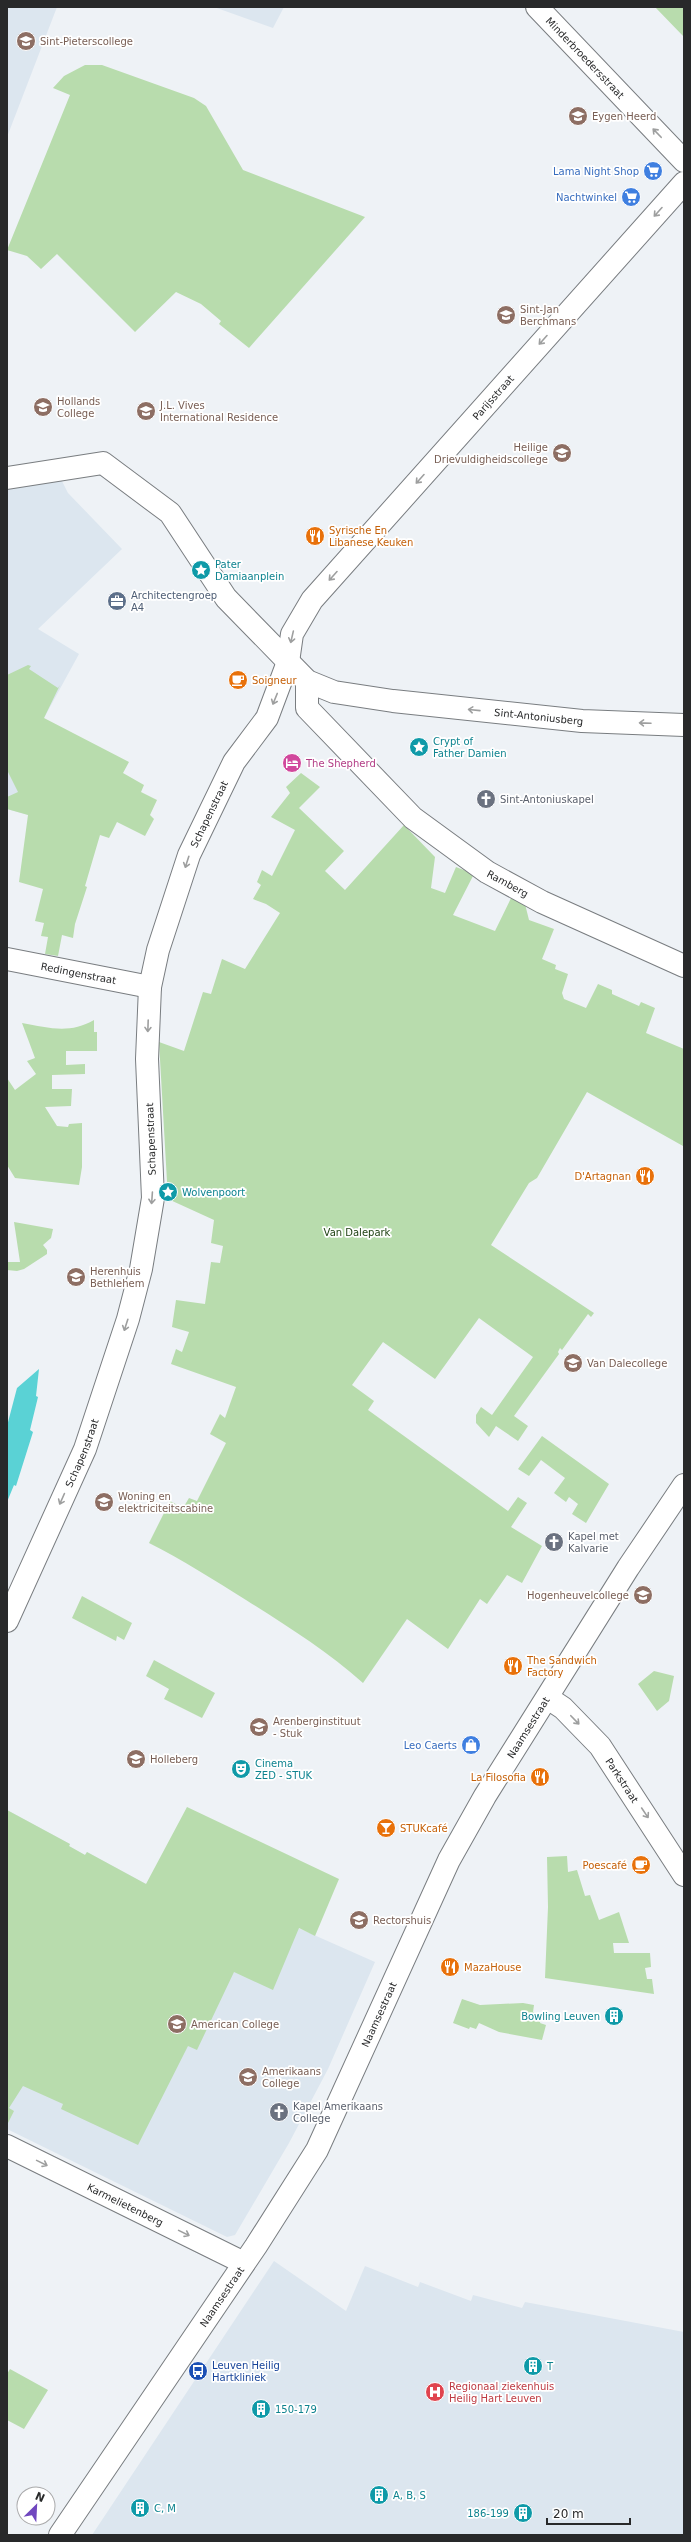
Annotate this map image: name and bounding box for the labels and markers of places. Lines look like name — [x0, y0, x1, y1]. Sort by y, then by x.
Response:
school or university icon: Sint-Pieterscollege — [15, 30, 37, 52]
place label: Sint-Pieterscollege — [40, 36, 133, 47]
school or university icon: Eygen Heerd — [567, 105, 589, 127]
place label: Eygen Heerd — [592, 111, 656, 122]
supermarket icon: Lama Night Shop — [642, 160, 664, 182]
place label: Lama Night Shop — [553, 166, 639, 177]
supermarket icon: Nachtwinkel — [620, 186, 642, 208]
place label: Nachtwinkel — [556, 192, 617, 203]
school or university icon: Sint-Jan Berchmans — [495, 304, 517, 326]
place label: Sint-Jan Berchmans — [520, 304, 576, 327]
school or university icon: Hollands College — [32, 396, 54, 418]
place label: Hollands College — [57, 396, 100, 419]
school or university icon: J.L. Vives International Residence — [135, 400, 157, 422]
place label: J.L. Vives International Residence — [159, 400, 278, 423]
place label: Heilige Drievuldigheidscollege — [434, 442, 548, 465]
school or university icon: Heilige Drievuldigheidscollege — [551, 442, 573, 464]
restaurant icon: Syrische En Libanese Keuken — [304, 525, 326, 547]
place label: Syrische En Libanese Keuken — [329, 525, 413, 548]
place icon: Pater Damiaanplein — [190, 559, 212, 581]
place label: Pater Damiaanplein — [215, 559, 284, 582]
office icon: Architectengroep A4 — [106, 590, 128, 612]
place label: Architectengroep A4 — [131, 590, 217, 613]
cafe icon: Soigneur — [227, 669, 249, 691]
place label: Soigneur — [252, 675, 297, 686]
place icon: Crypt of Father Damien — [408, 736, 430, 758]
place label: Crypt of Father Damien — [433, 736, 507, 759]
hotel icon: The Shepherd — [281, 752, 303, 774]
place label: The Shepherd — [305, 758, 376, 769]
church icon: Sint-Antoniuskapel — [475, 788, 497, 810]
place label: Sint-Antoniuskapel — [500, 794, 594, 805]
restaurant icon: D'Artagnan — [634, 1165, 656, 1187]
place label: D'Artagnan — [574, 1171, 631, 1182]
place icon: Wolvenpoort — [157, 1181, 179, 1203]
place label: Wolvenpoort — [182, 1187, 245, 1198]
school or university icon: Herenhuis Bethlehem — [65, 1266, 87, 1288]
place label: Herenhuis Bethlehem — [90, 1266, 144, 1289]
school or university icon: Van Dalecollege — [562, 1352, 584, 1374]
place label: Van Dalecollege — [587, 1358, 667, 1369]
school or university icon: Woning en elektriciteitscabine — [93, 1491, 115, 1513]
place label: Woning en elektriciteitscabine — [118, 1491, 213, 1514]
church icon: Kapel met Kalvarie — [543, 1531, 565, 1553]
place label: Kapel met Kalvarie — [568, 1531, 619, 1554]
school or university icon: Hogenheuvelcollege — [632, 1584, 654, 1606]
place label: Hogenheuvelcollege — [527, 1590, 629, 1601]
restaurant icon: The Sandwich Factory — [502, 1655, 524, 1677]
place label: The Sandwich Factory — [526, 1655, 597, 1678]
school or university icon: Arenberginstituut - Stuk — [248, 1716, 270, 1738]
place label: Arenberginstituut - Stuk — [273, 1716, 361, 1739]
shop icon: Leo Caerts — [460, 1734, 482, 1756]
place label: Leo Caerts — [404, 1740, 457, 1751]
school or university icon: Holleberg — [125, 1748, 147, 1770]
place label: Holleberg — [150, 1754, 198, 1765]
theatre icon: Cinema ZED - STUK — [230, 1758, 252, 1780]
place label: Cinema ZED - STUK — [255, 1758, 313, 1781]
restaurant icon: La Filosofia — [529, 1766, 551, 1788]
place label: La Filosofia — [471, 1772, 526, 1783]
bar icon: STUKcafé — [375, 1817, 397, 1839]
place label: STUKcafé — [400, 1823, 448, 1834]
cafe icon: Poescafé — [630, 1854, 652, 1876]
place label: Poescafé — [583, 1860, 627, 1871]
school or university icon: Rectorshuis — [348, 1909, 370, 1931]
place label: Rectorshuis — [373, 1915, 431, 1926]
restaurant icon: MazaHouse — [439, 1956, 461, 1978]
place label: MazaHouse — [464, 1962, 521, 1973]
building icon: Bowling Leuven — [603, 2005, 625, 2027]
place label: Bowling Leuven — [521, 2011, 600, 2022]
school or university icon: American College — [166, 2013, 188, 2035]
place label: American College — [191, 2019, 279, 2030]
school or university icon: Amerikaans College — [237, 2066, 259, 2088]
place label: Amerikaans College — [262, 2066, 321, 2089]
church icon: Kapel Amerikaans College — [268, 2101, 290, 2123]
place label: Kapel Amerikaans College — [293, 2101, 383, 2124]
building icon: T — [522, 2355, 544, 2377]
bus stop icon: Leuven Heilig Hartkliniek — [187, 2360, 209, 2382]
place label: Leuven Heilig Hartkliniek — [212, 2360, 280, 2383]
place label: T — [546, 2361, 554, 2372]
hospital icon: Regionaal ziekenhuis Heilig Hart Leuven — [424, 2381, 446, 2403]
place label: Regionaal ziekenhuis Heilig Hart Leuven — [449, 2381, 554, 2404]
building icon: 150-179 — [250, 2398, 272, 2420]
place label: 150-179 — [275, 2404, 317, 2415]
building icon: A, B, S — [368, 2484, 390, 2506]
place label: A, B, S — [393, 2490, 426, 2501]
building icon: C, M — [129, 2497, 151, 2519]
building icon: 186-199 — [512, 2502, 534, 2524]
place label: C, M — [154, 2503, 176, 2514]
place label: 186-199 — [467, 2508, 509, 2519]

